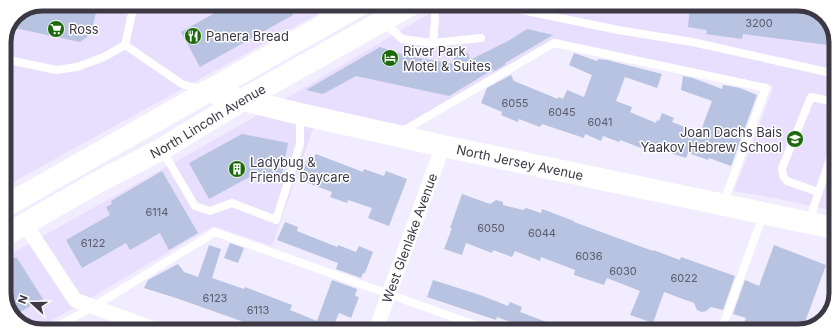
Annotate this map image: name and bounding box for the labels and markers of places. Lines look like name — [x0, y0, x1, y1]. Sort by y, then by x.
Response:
supermarket icon: Ross — [46, 19, 66, 39]
place label: Ross — [69, 21, 99, 37]
restaurant icon: Panera Bread — [183, 26, 203, 46]
place label: Panera Bread — [206, 28, 289, 44]
place label: River Park Motel & Suites — [403, 43, 491, 74]
hotel icon: River Park Motel & Suites — [380, 48, 400, 68]
place label: Joan Dachs Bais Yaakov Hebrew School — [640, 124, 782, 155]
school or university icon: Joan Dachs Bais Yaakov Hebrew School — [785, 129, 805, 149]
place label: Ladybug & Friends Daycare — [250, 154, 350, 185]
building icon: Ladybug & Friends Daycare — [227, 159, 247, 179]

